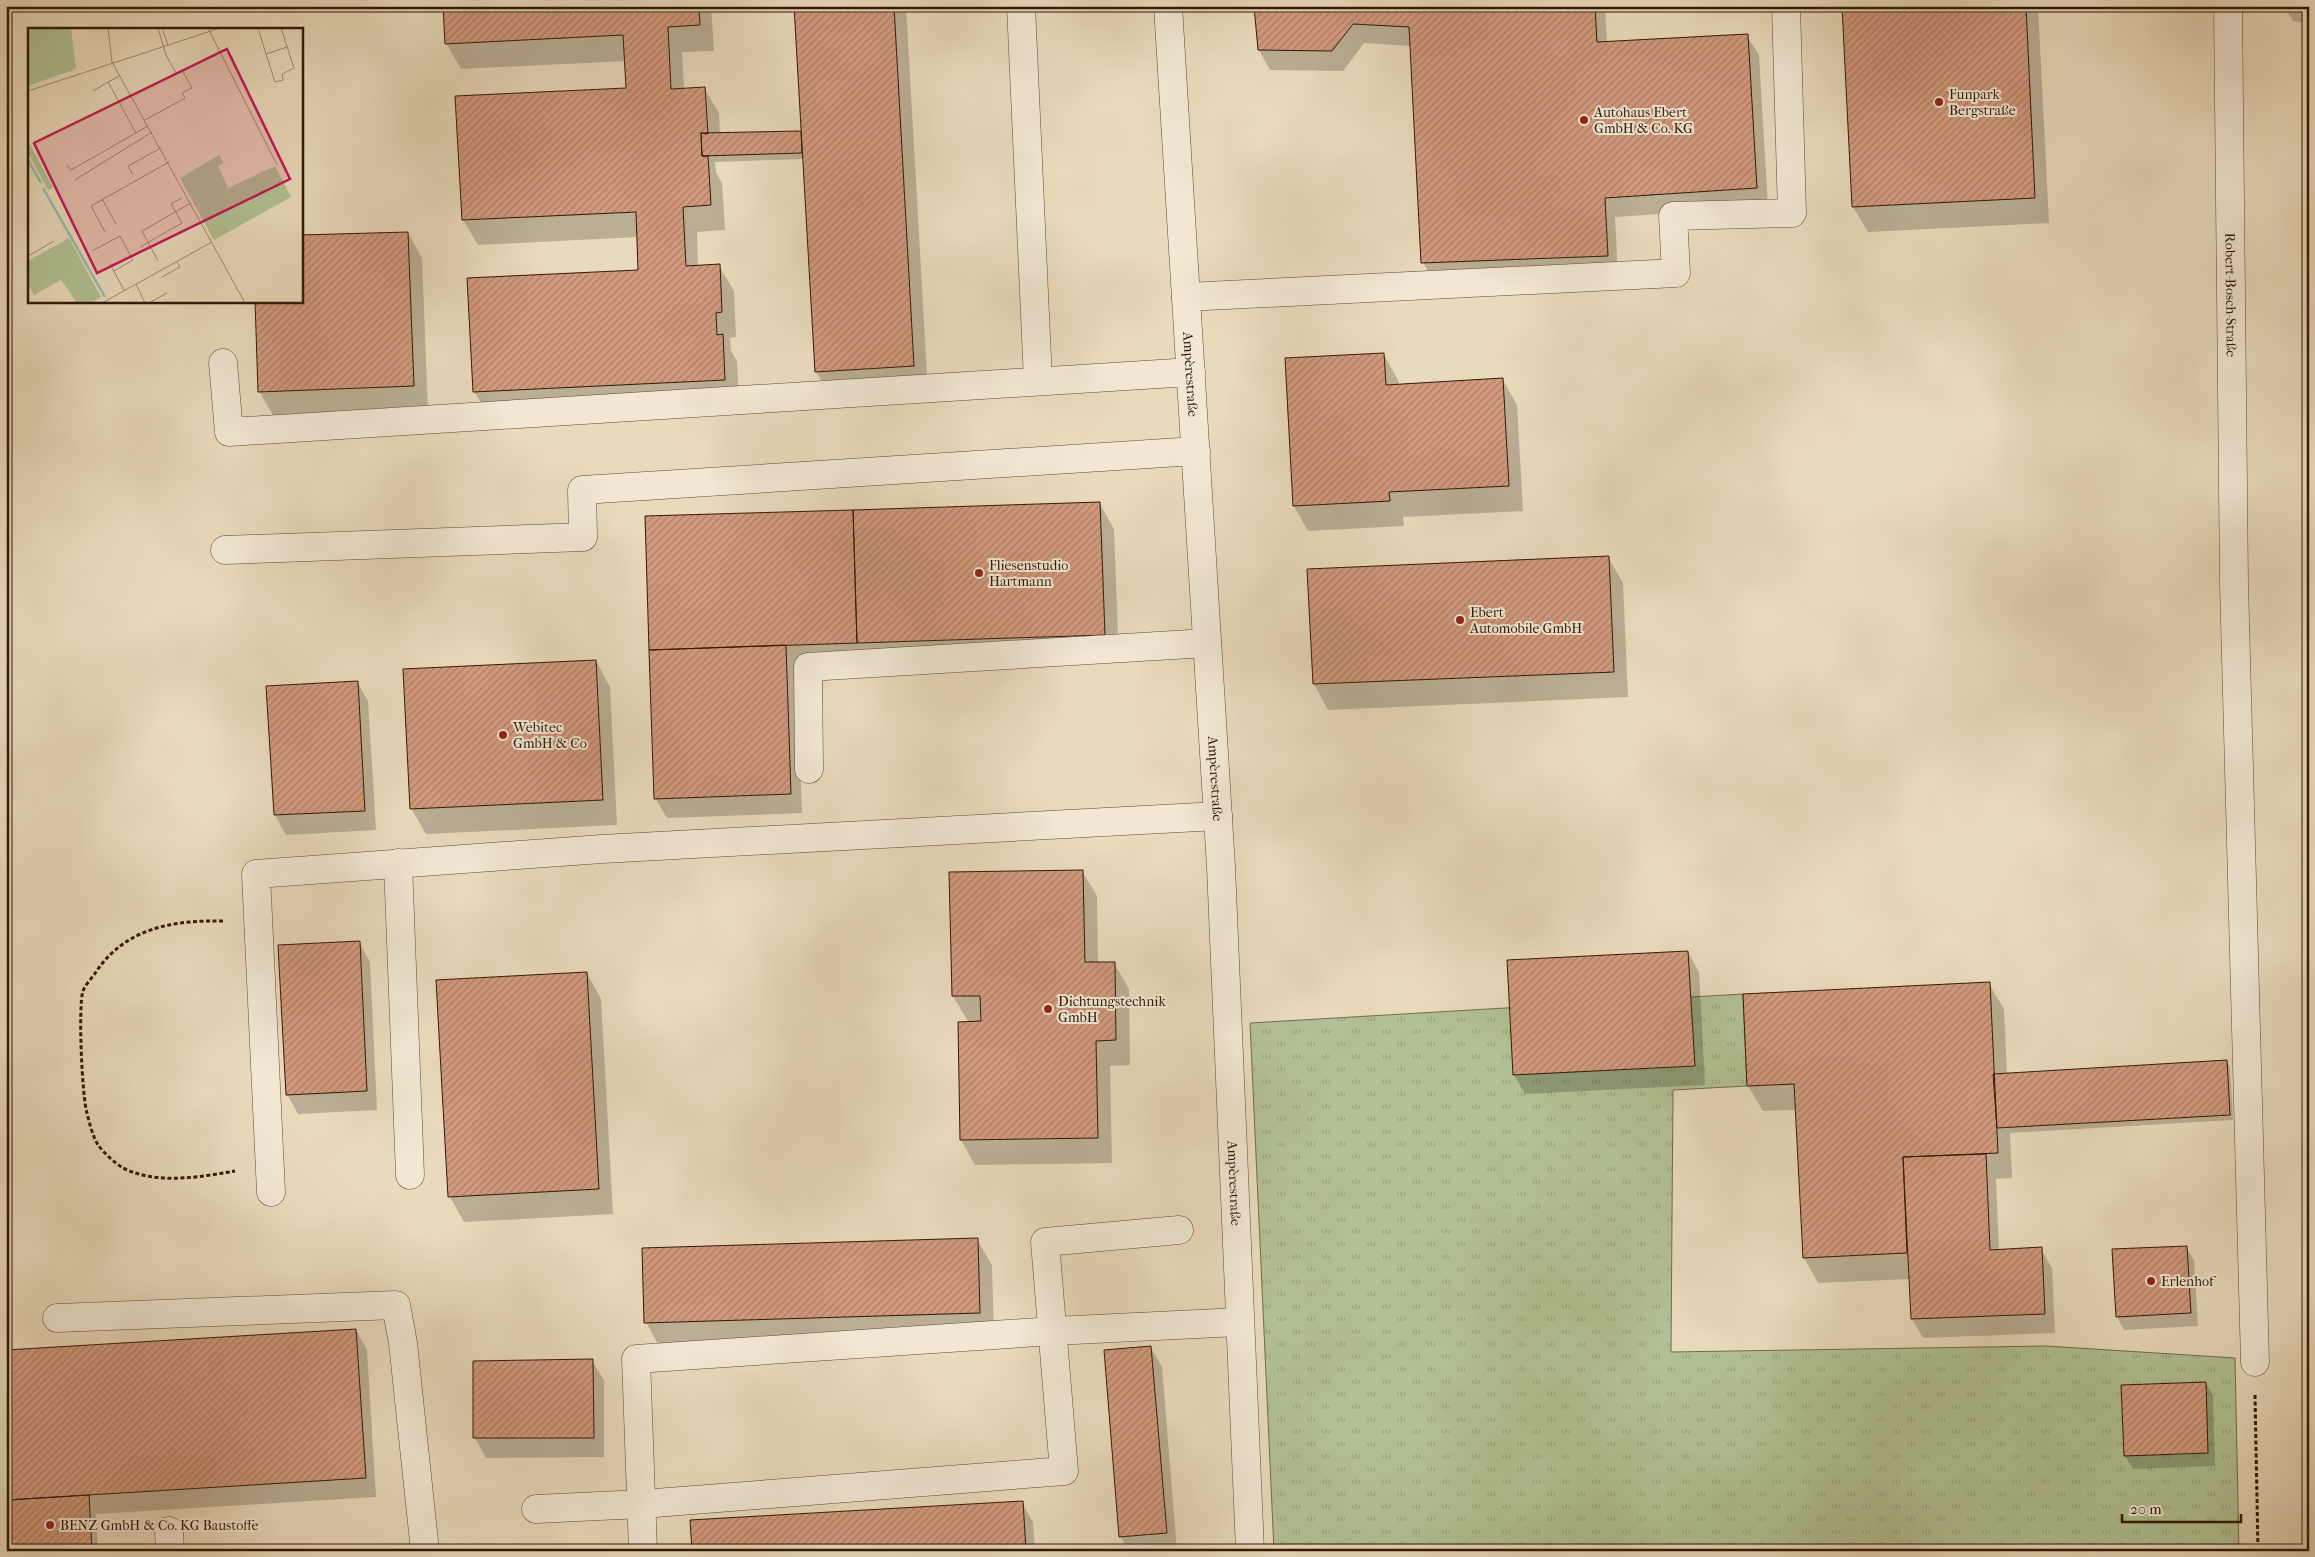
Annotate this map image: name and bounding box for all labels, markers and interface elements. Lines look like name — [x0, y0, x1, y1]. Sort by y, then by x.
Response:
inset map — [28, 28, 302, 302]
place label: Funpark Bergstraße — [1949, 86, 2016, 119]
marker: Funpark Bergstraße — [1933, 96, 1945, 108]
place label: Autohaus Ebert GmbH & Co. KG — [1593, 104, 1693, 137]
marker: Autohaus Ebert GmbH & Co. KG — [1578, 114, 1590, 126]
street label: Robert-Bosch-Straße — [2221, 233, 2240, 357]
street label: Ampèrestraße — [1179, 330, 1201, 418]
place label: Fliesenstudio Hartmann — [989, 557, 1068, 590]
marker: Fliesenstudio Hartmann — [973, 567, 985, 579]
place label: Ebert Automobile GmbH — [1469, 604, 1582, 637]
marker: Ebert Automobile GmbH — [1454, 614, 1466, 626]
place label: Webitec GmbH & Co — [512, 719, 587, 752]
marker: Webitec GmbH & Co — [497, 729, 509, 741]
street label: Ampèrestraße — [1204, 734, 1226, 822]
place label: Dichtungstechnik GmbH — [1058, 993, 1166, 1026]
marker: Dichtungstechnik GmbH — [1042, 1003, 1054, 1015]
street label: Ampèrestraße — [1224, 1139, 1244, 1226]
place label: Erlenhof — [2161, 1273, 2217, 1290]
marker: Erlenhof — [2145, 1275, 2157, 1287]
scale bar — [2122, 1492, 2241, 1524]
text: 20 m — [2130, 1500, 2162, 1518]
place label: BENZ GmbH & Co. KG Baustoffe — [60, 1517, 259, 1534]
marker: BENZ GmbH & Co. KG Baustoffe — [44, 1519, 56, 1531]

